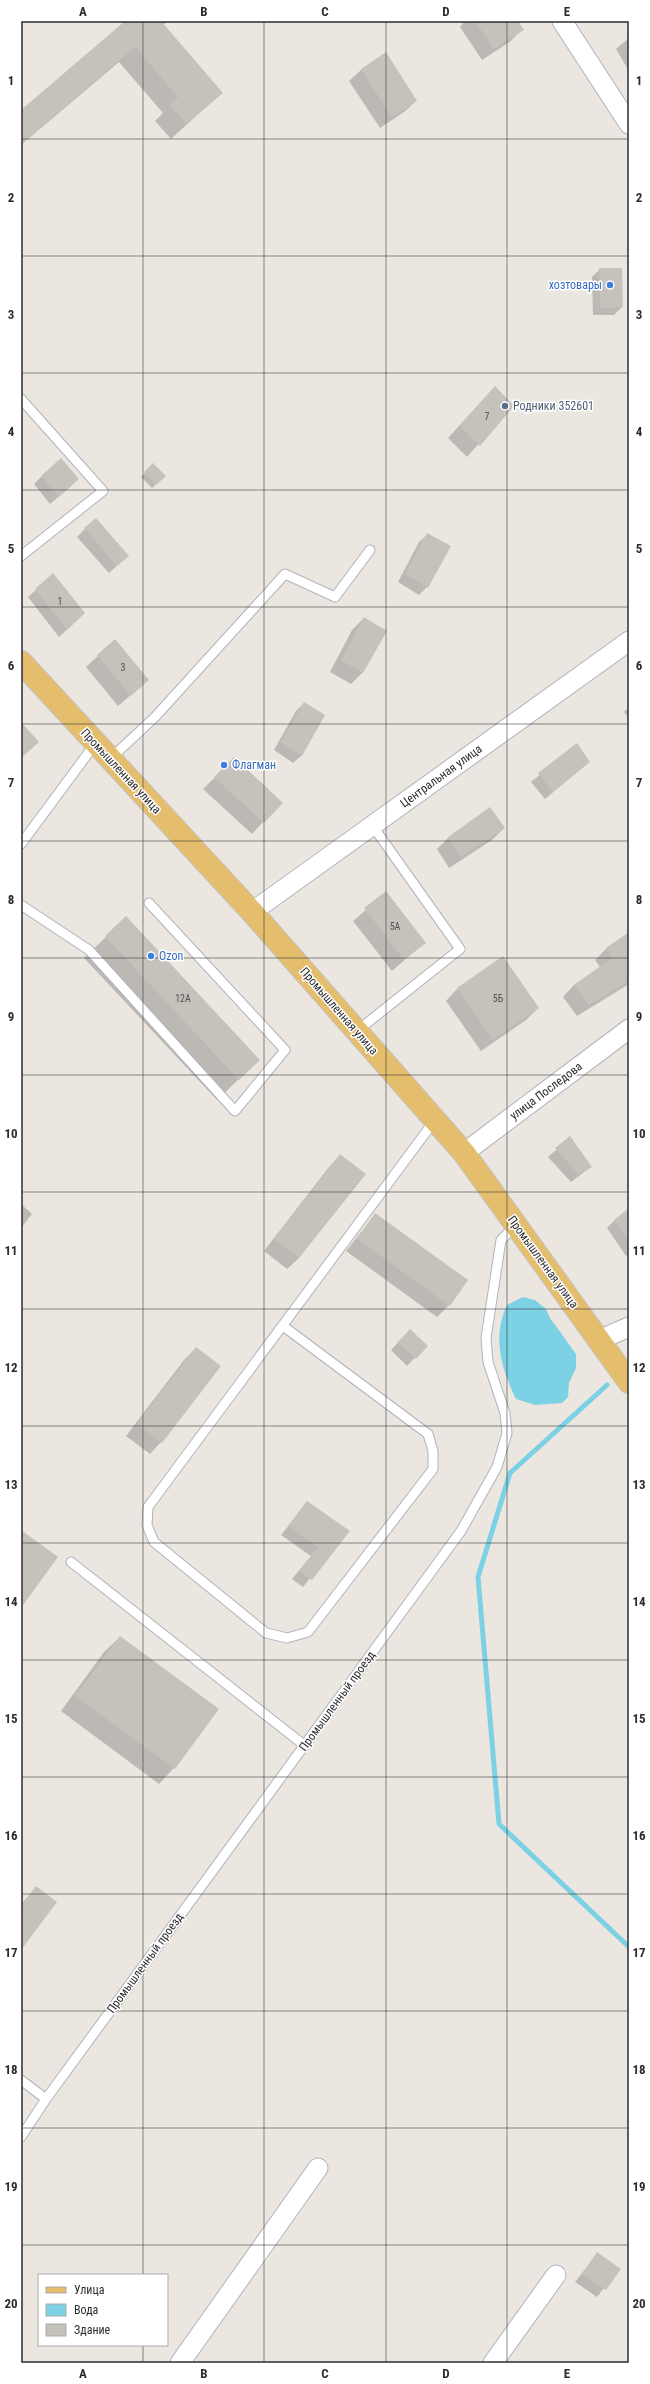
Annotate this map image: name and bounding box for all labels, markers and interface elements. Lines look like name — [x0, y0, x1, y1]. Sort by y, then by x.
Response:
text: A — [79, 4, 87, 19]
text: B — [200, 4, 208, 19]
text: C — [321, 4, 329, 19]
text: D — [442, 4, 450, 19]
text: E — [564, 4, 571, 19]
text: 1 — [8, 73, 14, 88]
text: 1 — [636, 73, 642, 88]
text: 2 — [8, 190, 15, 205]
text: 2 — [636, 190, 643, 205]
place label: хозтовары — [549, 278, 602, 292]
marker: хозтовары — [605, 280, 615, 290]
text: 3 — [8, 307, 14, 322]
text: 3 — [636, 307, 642, 322]
place label: Родники 352601 — [513, 399, 594, 413]
marker: Родники 352601 — [500, 401, 510, 411]
house number: 7 — [485, 411, 490, 422]
text: 4 — [8, 424, 15, 439]
text: 4 — [636, 424, 643, 439]
text: 5 — [8, 541, 15, 556]
text: 5 — [636, 541, 643, 556]
house number: 1 — [58, 596, 62, 607]
text: 6 — [8, 658, 15, 673]
text: 6 — [636, 658, 643, 673]
house number: 3 — [121, 662, 126, 673]
street label: Промышленная улица — [78, 726, 164, 817]
street label: Центральная улица — [397, 742, 485, 810]
place label: Флагман — [232, 758, 276, 772]
marker: Флагман — [219, 760, 229, 770]
text: 7 — [8, 775, 15, 790]
text: 7 — [636, 775, 643, 790]
text: 8 — [8, 892, 14, 907]
text: 8 — [636, 892, 642, 907]
house number: 5А — [390, 921, 401, 932]
place label: Ozon — [159, 949, 183, 963]
marker: Ozon — [146, 951, 156, 961]
street label: Промышленная улица — [297, 965, 381, 1058]
house number: 12А — [175, 993, 191, 1004]
house number: 5Б — [493, 993, 504, 1004]
text: 9 — [8, 1009, 14, 1024]
text: 9 — [636, 1009, 642, 1024]
street label: улица Последова — [507, 1059, 585, 1123]
text: 10 — [4, 1126, 18, 1141]
text: 10 — [632, 1126, 646, 1141]
street label: Промышленная улица — [505, 1213, 581, 1311]
text: 11 — [4, 1243, 18, 1258]
text: 11 — [632, 1243, 646, 1258]
text: 12 — [4, 1360, 18, 1375]
text: 12 — [632, 1360, 646, 1375]
text: 13 — [4, 1477, 18, 1492]
text: 13 — [632, 1477, 646, 1492]
text: 14 — [4, 1594, 18, 1609]
text: 14 — [632, 1594, 646, 1609]
street label: Промышленный проезд — [296, 1648, 378, 1754]
text: 15 — [4, 1711, 18, 1726]
text: 15 — [632, 1711, 646, 1726]
text: 16 — [4, 1828, 18, 1843]
text: 16 — [632, 1828, 646, 1843]
street label: Промышленный проезд — [104, 1910, 186, 2016]
text: 17 — [4, 1945, 18, 1960]
text: 17 — [632, 1945, 646, 1960]
text: 18 — [4, 2062, 18, 2077]
text: 18 — [632, 2062, 646, 2077]
text: 19 — [4, 2179, 18, 2194]
text: 19 — [632, 2179, 646, 2194]
legend — [38, 2274, 168, 2346]
text: Улица — [74, 2283, 105, 2297]
text: 20 — [4, 2296, 18, 2311]
text: 20 — [632, 2296, 646, 2311]
text: Вода — [74, 2303, 99, 2317]
text: Здание — [74, 2323, 111, 2337]
text: A — [79, 2366, 87, 2381]
text: B — [200, 2366, 208, 2381]
text: C — [321, 2366, 329, 2381]
text: D — [442, 2366, 450, 2381]
text: E — [564, 2366, 571, 2381]

